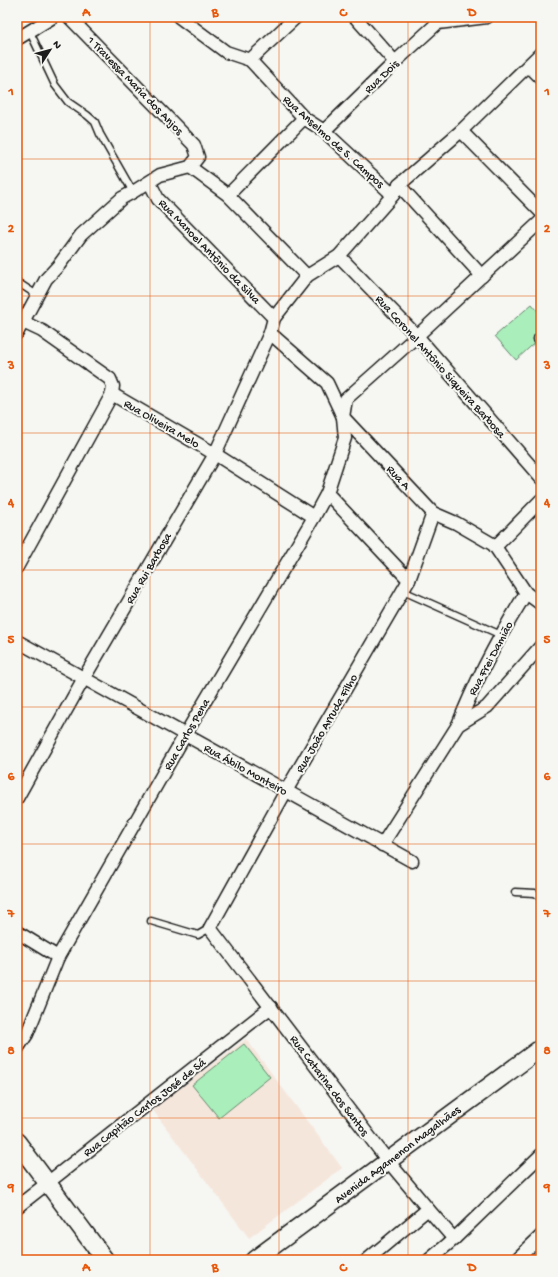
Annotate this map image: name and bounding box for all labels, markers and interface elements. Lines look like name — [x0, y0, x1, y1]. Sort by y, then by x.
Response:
text: A — [81, 6, 91, 21]
text: B — [211, 6, 220, 21]
text: C — [338, 6, 348, 21]
text: D — [467, 6, 477, 21]
north arrow — [30, 30, 70, 70]
street label: 1 Travessa Maria dos Anjos — [83, 33, 186, 139]
text: N — [50, 39, 63, 52]
street label: Rua Dois — [362, 57, 403, 97]
text: 1 — [7, 85, 14, 100]
text: 1 — [543, 85, 550, 100]
street label: Rua Anselmo de S. Campos — [279, 93, 387, 192]
street label: Rua Manoel Antônio da Silva — [155, 197, 263, 308]
text: 2 — [8, 222, 15, 237]
text: 2 — [544, 222, 551, 237]
street label: Rua Coronel Antônio Siqueira Barbosa — [372, 293, 508, 442]
text: 3 — [7, 359, 15, 374]
text: 3 — [543, 359, 551, 374]
street label: Rua Oliveira Melo — [121, 397, 201, 452]
street label: Rua A — [383, 463, 413, 494]
text: 4 — [7, 496, 15, 511]
text: 4 — [543, 496, 551, 511]
street label: Rua Rui Barbosa — [124, 531, 176, 607]
street label: Rua Frei Damião — [466, 619, 517, 698]
text: 5 — [8, 633, 15, 648]
text: 5 — [544, 633, 551, 648]
street label: Rua João Arruda Filho — [294, 672, 362, 776]
street label: Rua Carlos Pena — [162, 697, 214, 773]
street label: Rua Ábilo Monteiro — [201, 742, 289, 800]
text: 6 — [8, 770, 15, 785]
text: 6 — [544, 770, 551, 785]
text: 7 — [7, 907, 16, 922]
text: 7 — [543, 907, 552, 922]
street label: Rua Catarina dos Santos — [286, 1033, 371, 1140]
text: 8 — [7, 1044, 15, 1059]
text: 8 — [543, 1044, 551, 1059]
street label: Rua Capitão Carlos José de Sá — [81, 1056, 210, 1161]
street label: Avenida Agamenon Magalhães — [332, 1103, 464, 1208]
text: 9 — [7, 1181, 15, 1196]
text: 9 — [543, 1181, 551, 1196]
text: A — [81, 1261, 91, 1276]
text: B — [211, 1261, 220, 1276]
text: C — [338, 1261, 348, 1276]
text: D — [467, 1261, 477, 1276]

